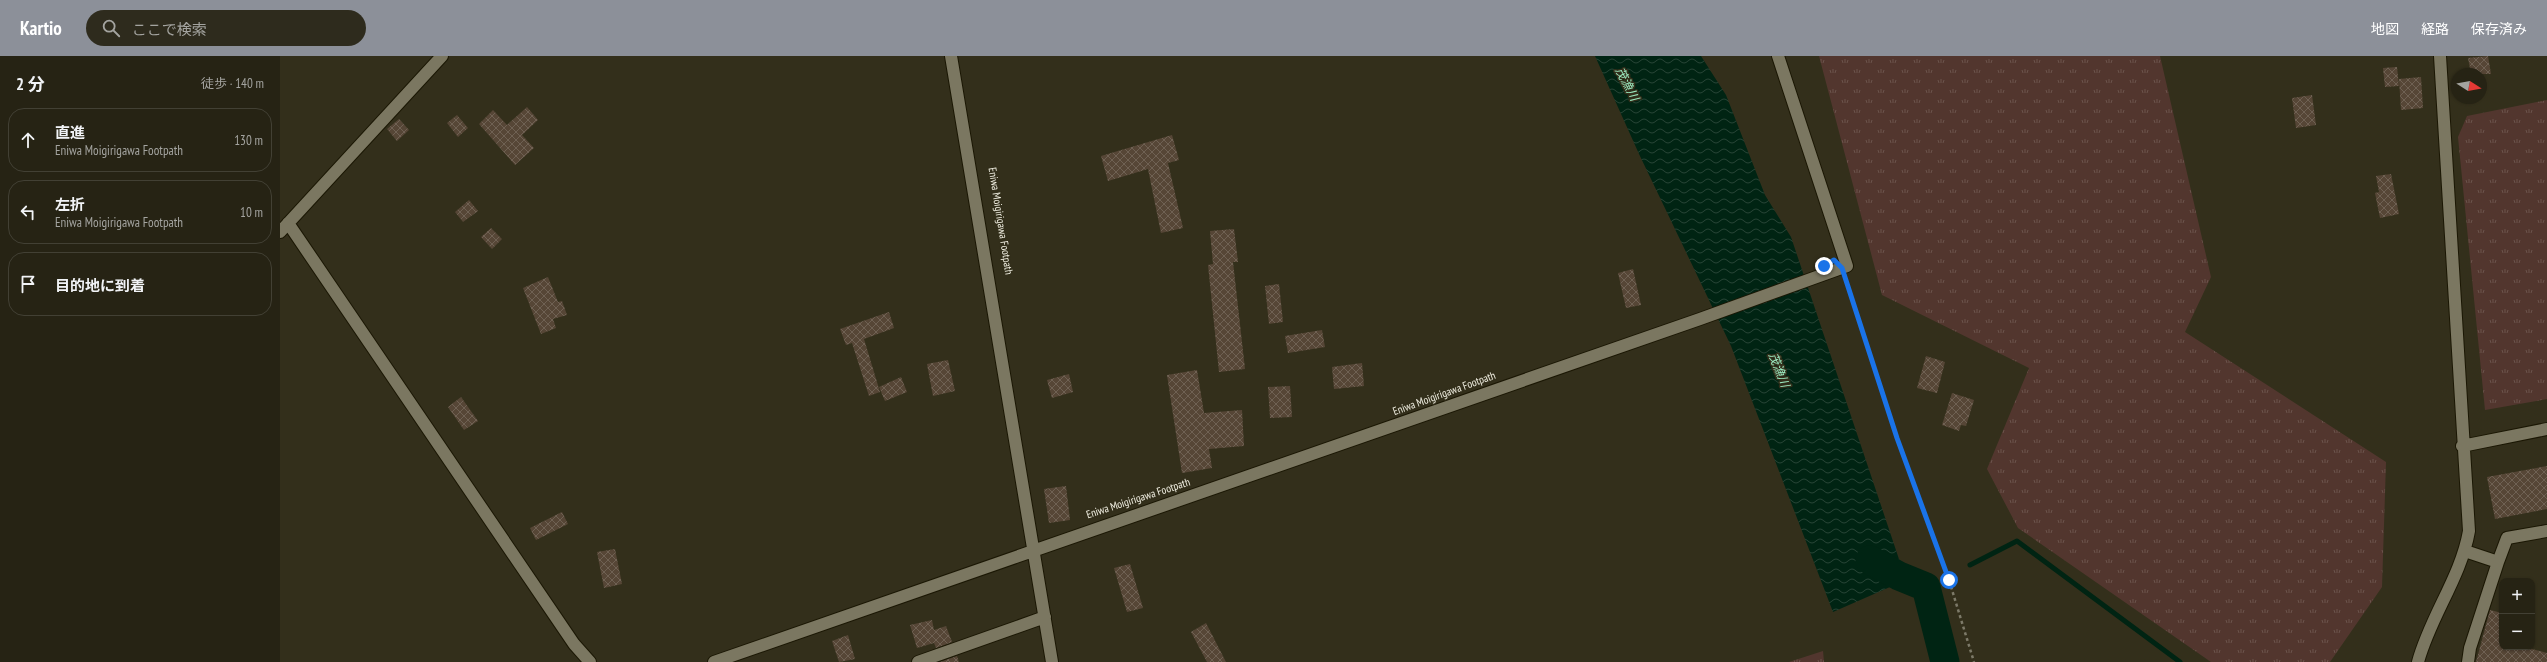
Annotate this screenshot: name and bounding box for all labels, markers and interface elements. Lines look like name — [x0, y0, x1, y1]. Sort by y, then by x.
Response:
search box — [86, 10, 366, 46]
text: Kartio — [20, 16, 62, 40]
icon: search — [100, 17, 122, 39]
text: ここで検索 — [132, 20, 207, 39]
text: 地図 — [2371, 20, 2399, 38]
text: 経路 — [2421, 20, 2449, 38]
text: 保存済み — [2471, 20, 2527, 38]
water label: 茂漁川 — [1612, 64, 1643, 105]
north arrow — [2451, 68, 2487, 104]
text: 2 分 — [16, 73, 45, 95]
text: 徒歩 · 140 m — [201, 75, 264, 92]
text: 直進 — [55, 123, 85, 142]
icon: ahead — [17, 129, 39, 151]
text: 130 m — [234, 132, 263, 149]
text: Eniwa Moigirigawa Footpath — [55, 142, 183, 159]
street label: Eniwa Moigirigawa Footpath — [986, 166, 1016, 276]
text: 左折 — [55, 195, 85, 214]
icon: left — [17, 201, 39, 223]
text: 10 m — [240, 204, 263, 221]
text: Eniwa Moigirigawa Footpath — [55, 214, 183, 231]
route end — [1815, 257, 1833, 275]
icon: arrive — [17, 273, 39, 295]
text: 目的地に到着 — [55, 276, 145, 295]
water label: 茂漁川 — [1766, 350, 1794, 391]
street label: Eniwa Moigirigawa Footpath — [1391, 368, 1497, 418]
street label: Eniwa Moigirigawa Footpath — [1084, 475, 1192, 521]
route start — [1940, 571, 1958, 589]
map controls — [2499, 578, 2535, 650]
button: + — [2499, 578, 2535, 614]
button: − — [2499, 614, 2535, 650]

